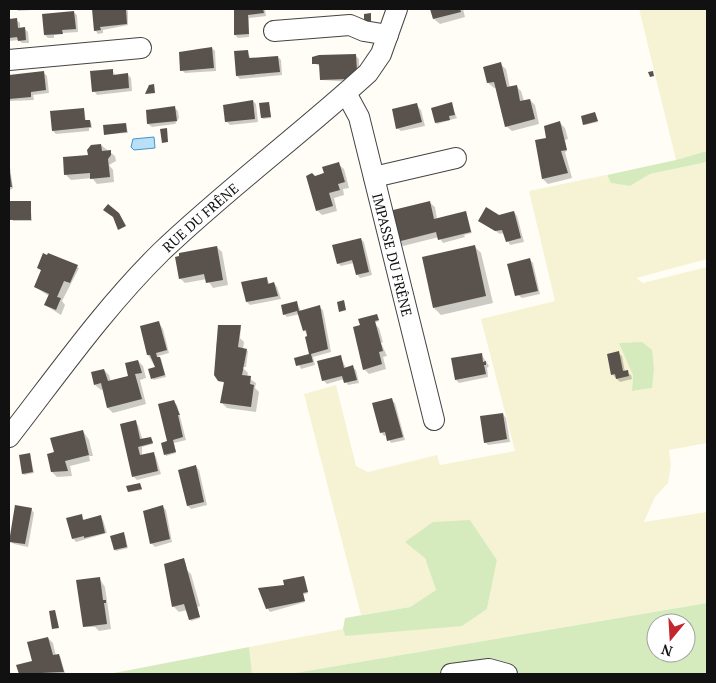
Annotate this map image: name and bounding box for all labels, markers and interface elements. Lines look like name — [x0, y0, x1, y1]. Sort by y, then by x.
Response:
street label: RUE DU FRÊNE — [158, 178, 242, 256]
street label: IMPASSE DU FRÊNE — [369, 191, 417, 318]
north arrow — [646, 613, 696, 663]
text: N — [658, 640, 675, 662]

